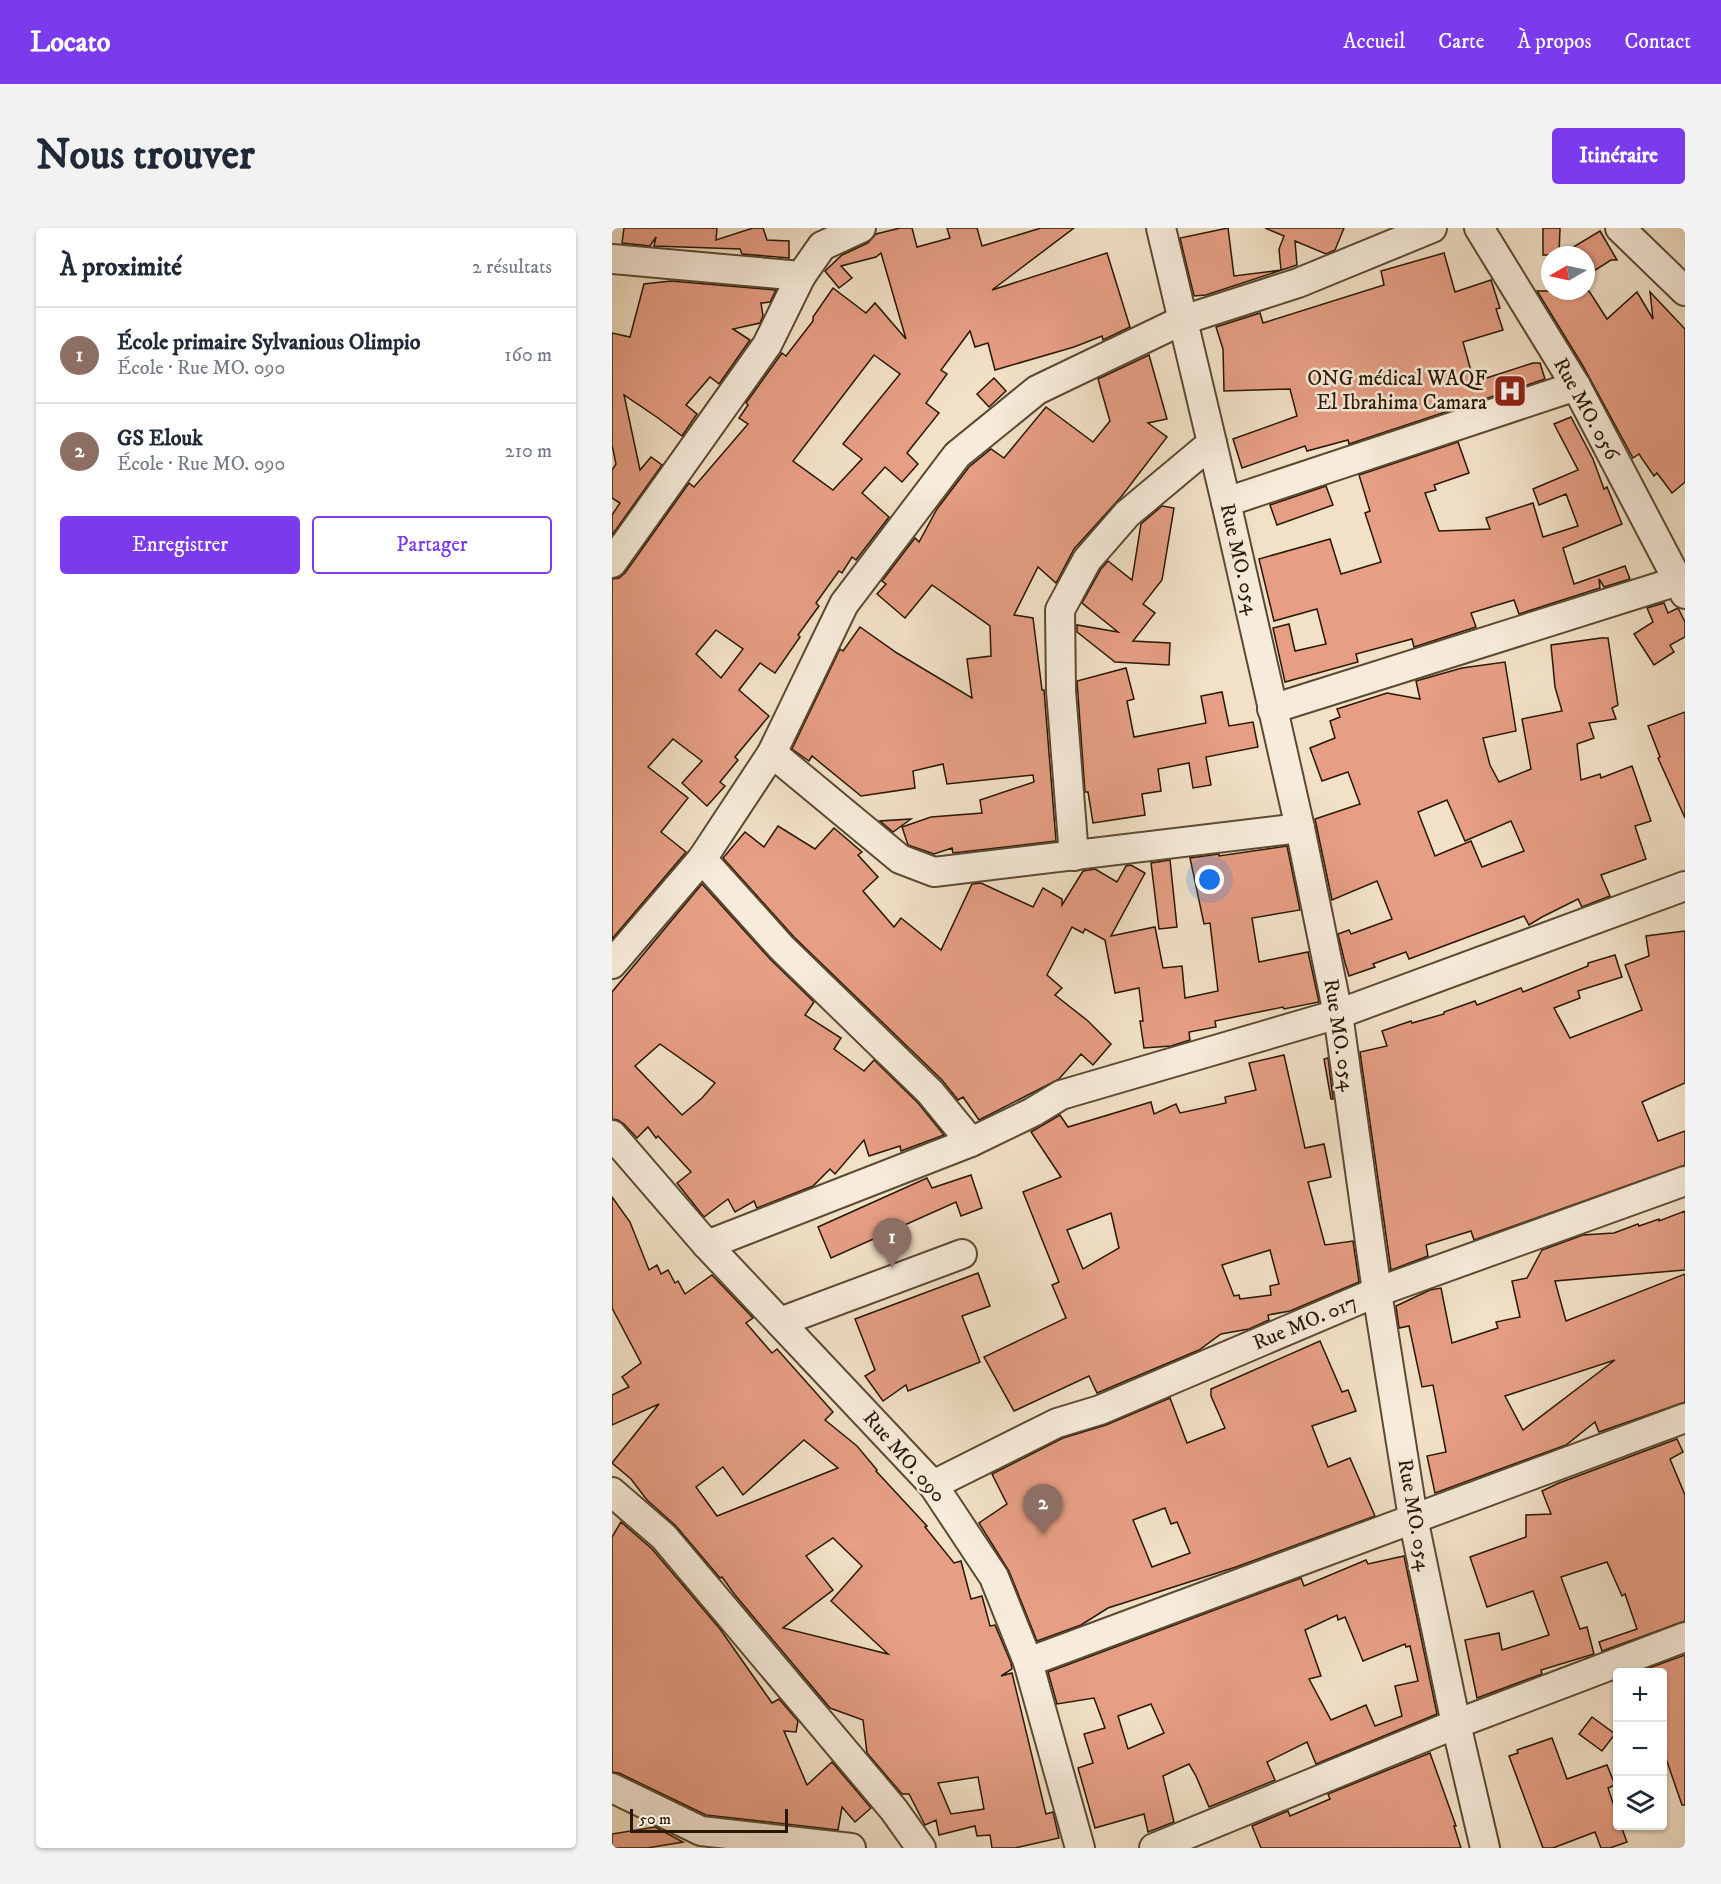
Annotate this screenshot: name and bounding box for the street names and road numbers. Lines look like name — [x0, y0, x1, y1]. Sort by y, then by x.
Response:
street label: Rue MO. 056 — [1547, 353, 1625, 466]
street label: Rue MO. 054 — [1214, 501, 1265, 618]
street label: Rue MO. 054 — [1317, 977, 1361, 1094]
street label: Rue MO. 017 — [1249, 1289, 1361, 1357]
street label: Rue MO. 090 — [857, 1406, 951, 1508]
street label: Rue MO. 054 — [1391, 1457, 1437, 1574]

